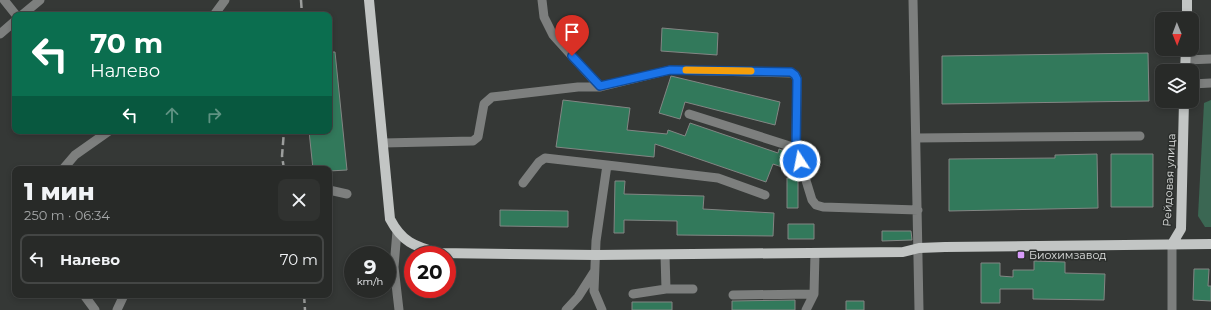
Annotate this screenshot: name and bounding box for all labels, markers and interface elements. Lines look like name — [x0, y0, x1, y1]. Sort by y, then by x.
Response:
north arrow — [1155, 12, 1199, 56]
map controls — [1155, 12, 1199, 108]
pin — [555, 15, 589, 56]
icon: arrive — [561, 21, 583, 43]
text: 70 m — [90, 26, 163, 60]
icon: left — [24, 28, 76, 80]
text: Налево — [90, 60, 160, 82]
button: layers — [1155, 64, 1199, 108]
icon: left — [119, 104, 141, 126]
icon: ahead — [161, 104, 183, 126]
icon: right — [203, 104, 225, 126]
street label: Рейдовая улица — [1160, 133, 1178, 227]
position arrow — [779, 140, 821, 182]
text: 1 мин — [24, 177, 95, 206]
button: close — [278, 179, 320, 221]
text: 250 m · 06:34 — [24, 207, 110, 223]
speed limit sign: 20 — [404, 246, 456, 298]
icon: left — [26, 248, 48, 270]
place label: Биохимзавод — [1029, 248, 1107, 262]
text: Налево — [60, 250, 120, 269]
text: 70 m — [280, 250, 318, 269]
marker: Биохимзавод — [1016, 250, 1026, 260]
text: 9 — [364, 255, 376, 279]
text: km/h — [357, 275, 383, 288]

